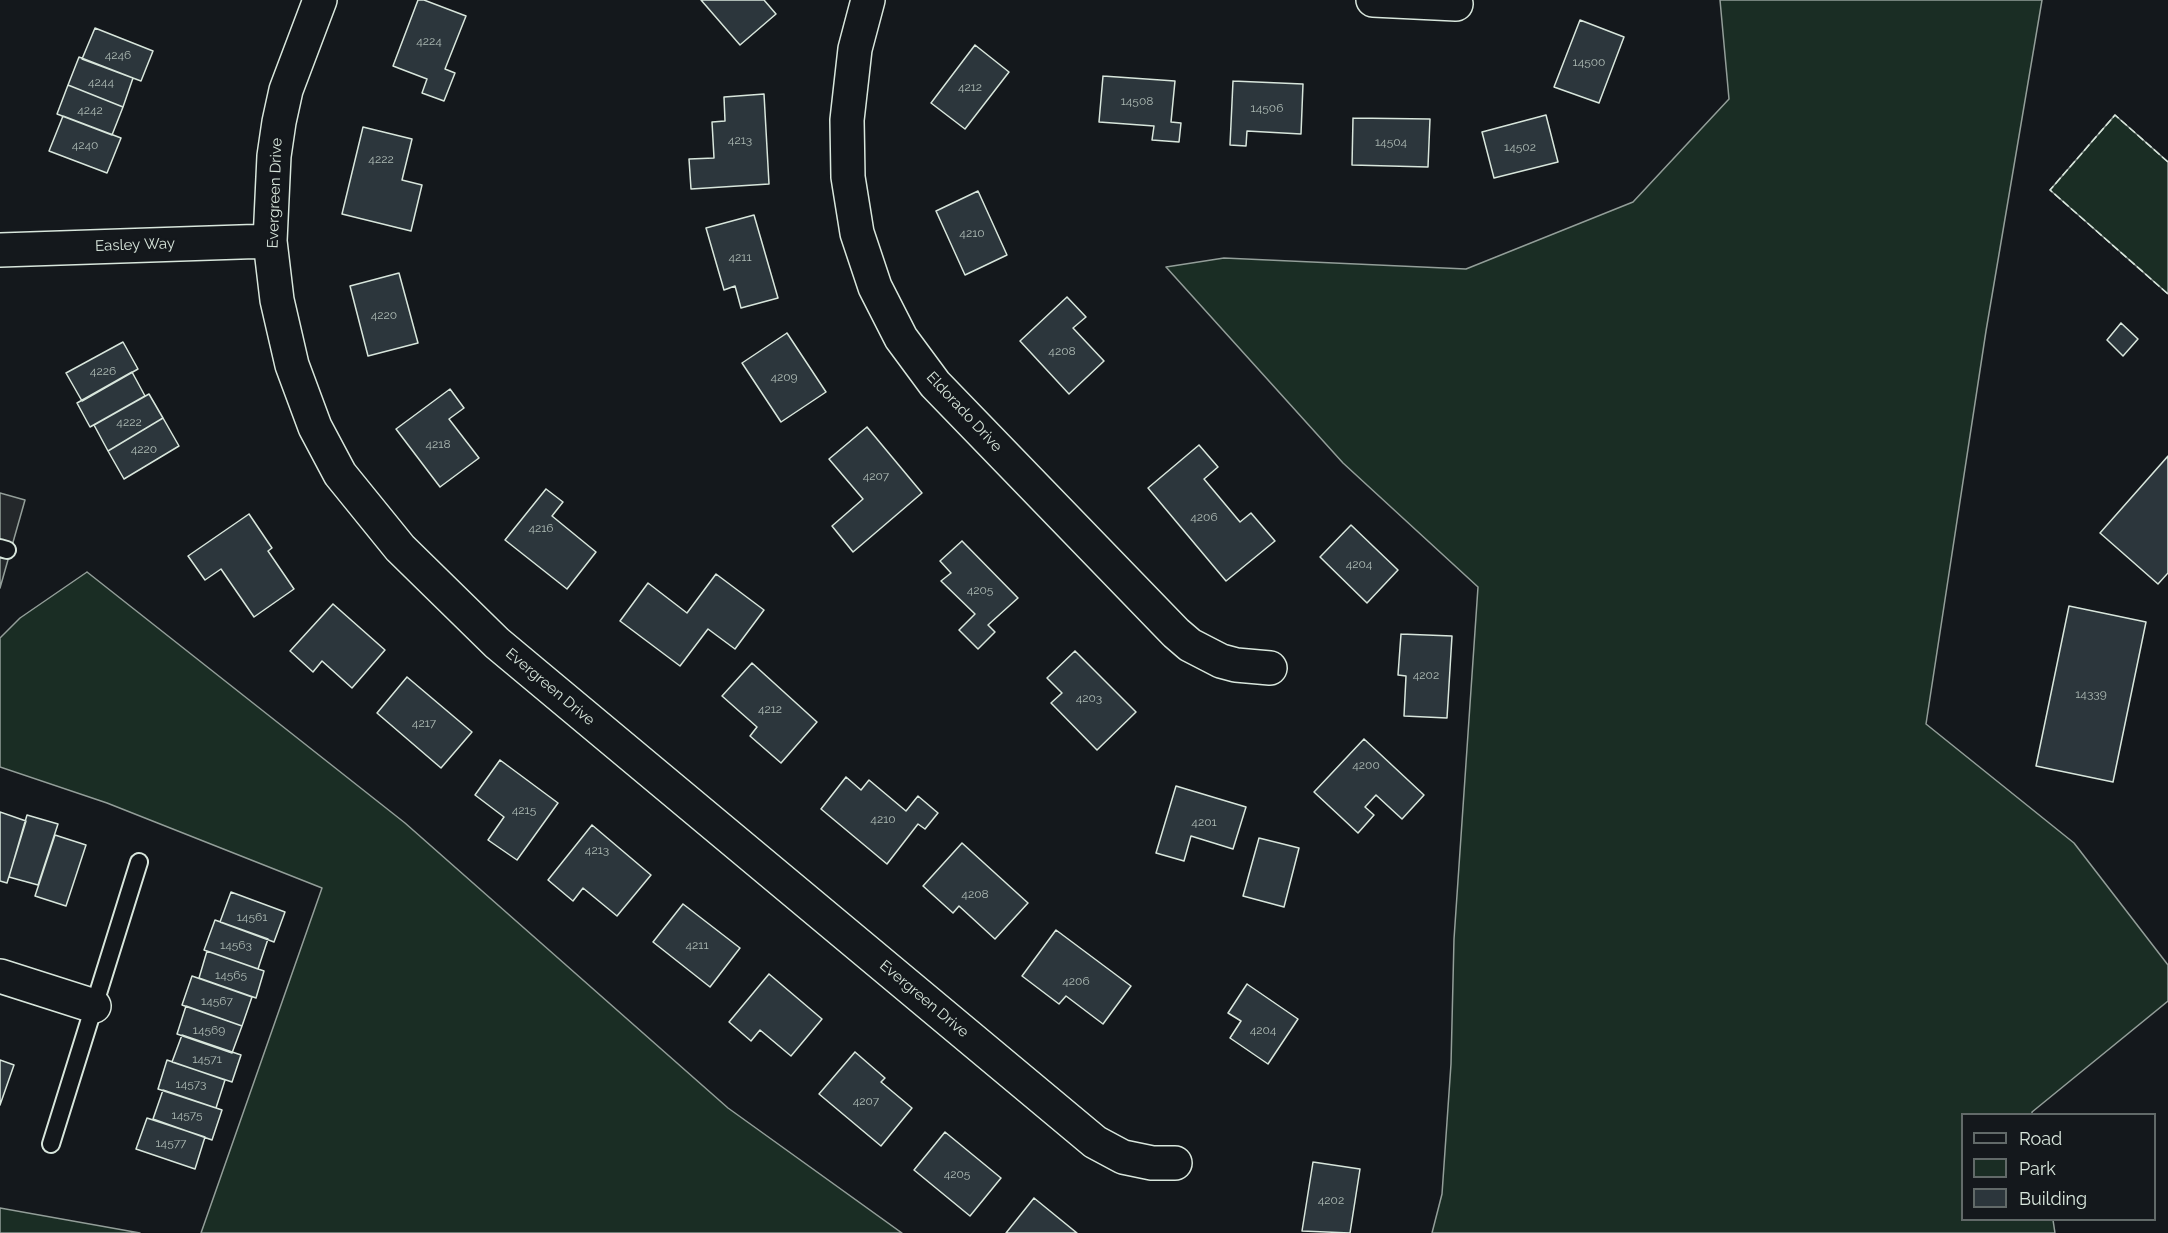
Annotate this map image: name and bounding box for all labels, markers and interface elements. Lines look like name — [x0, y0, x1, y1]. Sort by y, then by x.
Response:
house number: 4224 — [416, 34, 442, 48]
house number: 4246 — [105, 48, 131, 62]
house number: 14500 — [1573, 55, 1605, 69]
house number: 4244 — [88, 75, 114, 89]
house number: 4212 — [958, 80, 982, 94]
house number: 14508 — [1121, 94, 1153, 108]
house number: 14506 — [1251, 101, 1283, 115]
house number: 4242 — [77, 103, 103, 117]
house number: 4213 — [728, 133, 752, 147]
house number: 14504 — [1375, 135, 1407, 149]
street label: Evergreen Drive — [264, 137, 286, 249]
house number: 4240 — [72, 138, 98, 152]
house number: 14502 — [1504, 140, 1536, 154]
house number: 4222 — [368, 152, 394, 166]
house number: 4210 — [959, 226, 985, 240]
street label: Easley Way — [95, 235, 175, 255]
house number: 4211 — [728, 250, 752, 264]
house number: 4220 — [371, 308, 397, 322]
house number: 4208 — [1048, 344, 1076, 358]
house number: 4226 — [90, 364, 116, 378]
street label: Eldorado Drive — [922, 368, 1006, 456]
house number: 4209 — [770, 370, 798, 384]
house number: 4222 — [116, 415, 142, 429]
house number: 4218 — [425, 437, 451, 451]
house number: 4220 — [131, 442, 157, 456]
house number: 4207 — [863, 469, 889, 483]
house number: 4206 — [1190, 510, 1218, 524]
house number: 4216 — [528, 521, 554, 535]
house number: 4204 — [1346, 557, 1372, 571]
house number: 4205 — [967, 583, 993, 597]
street label: Evergreen Drive — [502, 645, 598, 729]
house number: 4202 — [1413, 668, 1439, 682]
house number: 14339 — [2075, 687, 2107, 701]
house number: 4203 — [1076, 691, 1102, 705]
house number: 4212 — [758, 702, 782, 716]
house number: 4217 — [412, 716, 436, 730]
house number: 4200 — [1352, 758, 1380, 772]
house number: 4215 — [512, 803, 536, 817]
house number: 4210 — [870, 812, 896, 826]
house number: 4201 — [1191, 815, 1217, 829]
house number: 4213 — [585, 843, 609, 857]
house number: 4208 — [961, 887, 989, 901]
house number: 14561 — [237, 910, 267, 924]
house number: 14563 — [220, 938, 252, 952]
house number: 4211 — [685, 938, 709, 952]
street label: Evergreen Drive — [876, 957, 972, 1041]
house number: 14565 — [215, 968, 247, 982]
house number: 4206 — [1062, 974, 1090, 988]
house number: 14567 — [201, 994, 233, 1008]
house number: 14569 — [193, 1023, 225, 1037]
house number: 4204 — [1250, 1023, 1276, 1037]
house number: 14571 — [192, 1052, 222, 1066]
house number: 14573 — [175, 1077, 207, 1091]
house number: 4207 — [853, 1094, 879, 1108]
house number: 14575 — [172, 1108, 202, 1122]
legend — [1961, 1113, 2156, 1221]
text: Road — [2019, 1128, 2062, 1149]
house number: 14577 — [155, 1136, 187, 1150]
text: Park — [2019, 1158, 2056, 1179]
house number: 4205 — [944, 1167, 970, 1181]
text: Building — [2019, 1188, 2087, 1209]
house number: 4202 — [1318, 1193, 1344, 1207]

